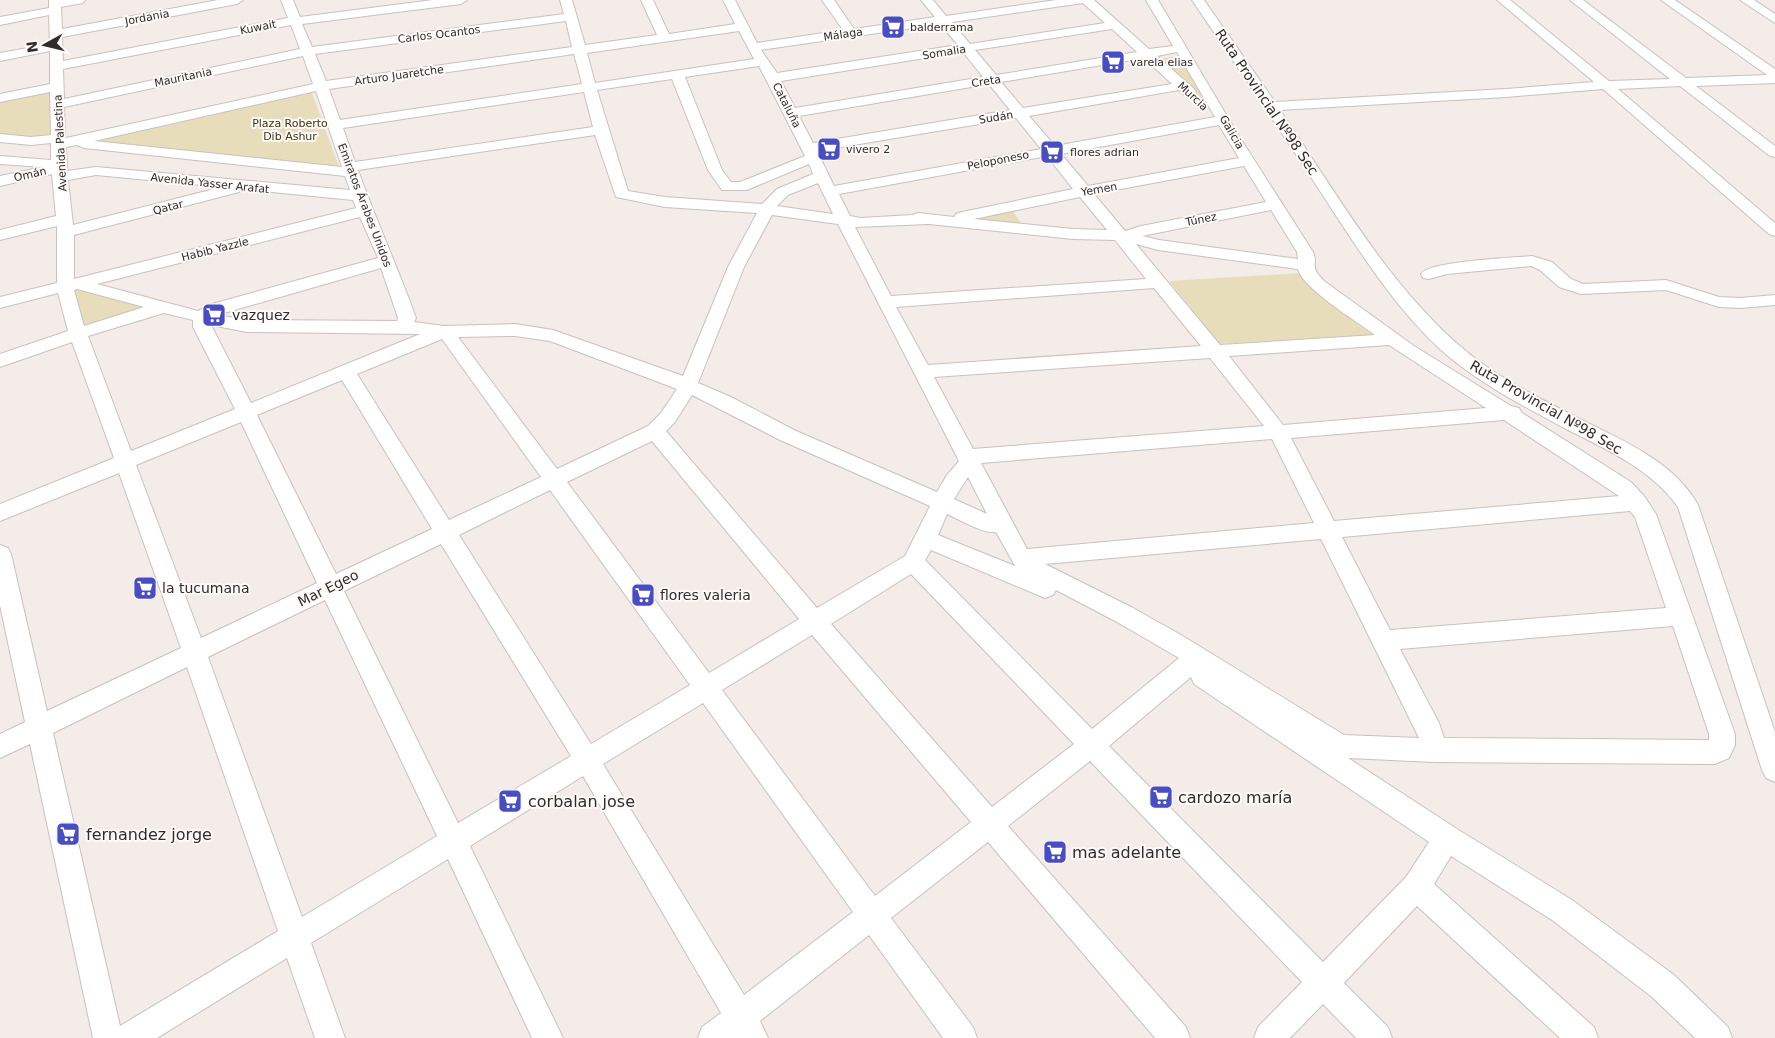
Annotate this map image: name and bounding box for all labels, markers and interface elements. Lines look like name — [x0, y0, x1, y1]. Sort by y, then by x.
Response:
street label: Jordania — [123, 7, 170, 28]
supermarket icon: balderrama — [880, 14, 906, 40]
street label: Kuwait — [239, 17, 278, 37]
north arrow — [20, 20, 70, 70]
place label: balderrama — [910, 21, 974, 34]
street label: Carlos Ocantos — [397, 23, 481, 46]
street label: Málaga — [822, 25, 864, 44]
street label: Ruta Provincial Nº98 Sec — [1212, 26, 1322, 178]
text: N — [23, 40, 41, 54]
street label: Somalia — [921, 43, 967, 62]
supermarket icon: varela elias — [1100, 49, 1126, 75]
place label: varela elias — [1130, 56, 1193, 69]
street label: Arturo Juaretche — [354, 63, 445, 88]
street label: Mauritania — [153, 65, 213, 90]
street label: Creta — [970, 73, 1002, 90]
street label: Murcia — [1175, 79, 1210, 114]
street label: Cataluña — [770, 80, 804, 130]
street label: Avenida Palestina — [51, 94, 70, 192]
street label: Sudán — [978, 108, 1014, 127]
street label: Galicia — [1217, 113, 1247, 152]
park label: Plaza Roberto Dib Ashur — [252, 117, 328, 143]
supermarket icon: vivero 2 — [816, 136, 842, 162]
supermarket icon: flores adrian — [1039, 139, 1065, 165]
street label: Emiratos Árabes Unidos — [335, 141, 394, 269]
place label: vivero 2 — [846, 143, 890, 156]
place label: flores adrian — [1070, 146, 1139, 159]
street label: Peloponeso — [966, 148, 1030, 173]
street label: Omán — [13, 164, 48, 185]
street label: Avenida Yasser Arafat — [150, 171, 271, 196]
street label: Yemen — [1079, 180, 1118, 199]
street label: Qatar — [152, 197, 185, 218]
street label: Túnez — [1183, 210, 1218, 229]
street label: Habib Yazzle — [180, 235, 250, 264]
supermarket icon: vazquez — [201, 302, 227, 328]
place label: vazquez — [232, 307, 290, 323]
street label: Ruta Provincial Nº98 Sec — [1467, 357, 1625, 457]
street label: Mar Egeo — [295, 566, 361, 610]
supermarket icon: la tucumana — [132, 575, 158, 601]
place label: la tucumana — [162, 580, 250, 596]
supermarket icon: flores valeria — [630, 582, 656, 608]
place label: flores valeria — [660, 587, 751, 603]
supermarket icon: cardozo maría — [1148, 784, 1174, 810]
supermarket icon: corbalan jose — [497, 788, 523, 814]
place label: cardozo maría — [1178, 788, 1292, 807]
place label: corbalan jose — [528, 792, 635, 811]
supermarket icon: fernandez jorge — [55, 821, 81, 847]
place label: fernandez jorge — [86, 825, 212, 844]
supermarket icon: mas adelante — [1042, 839, 1068, 865]
place label: mas adelante — [1072, 843, 1181, 862]

